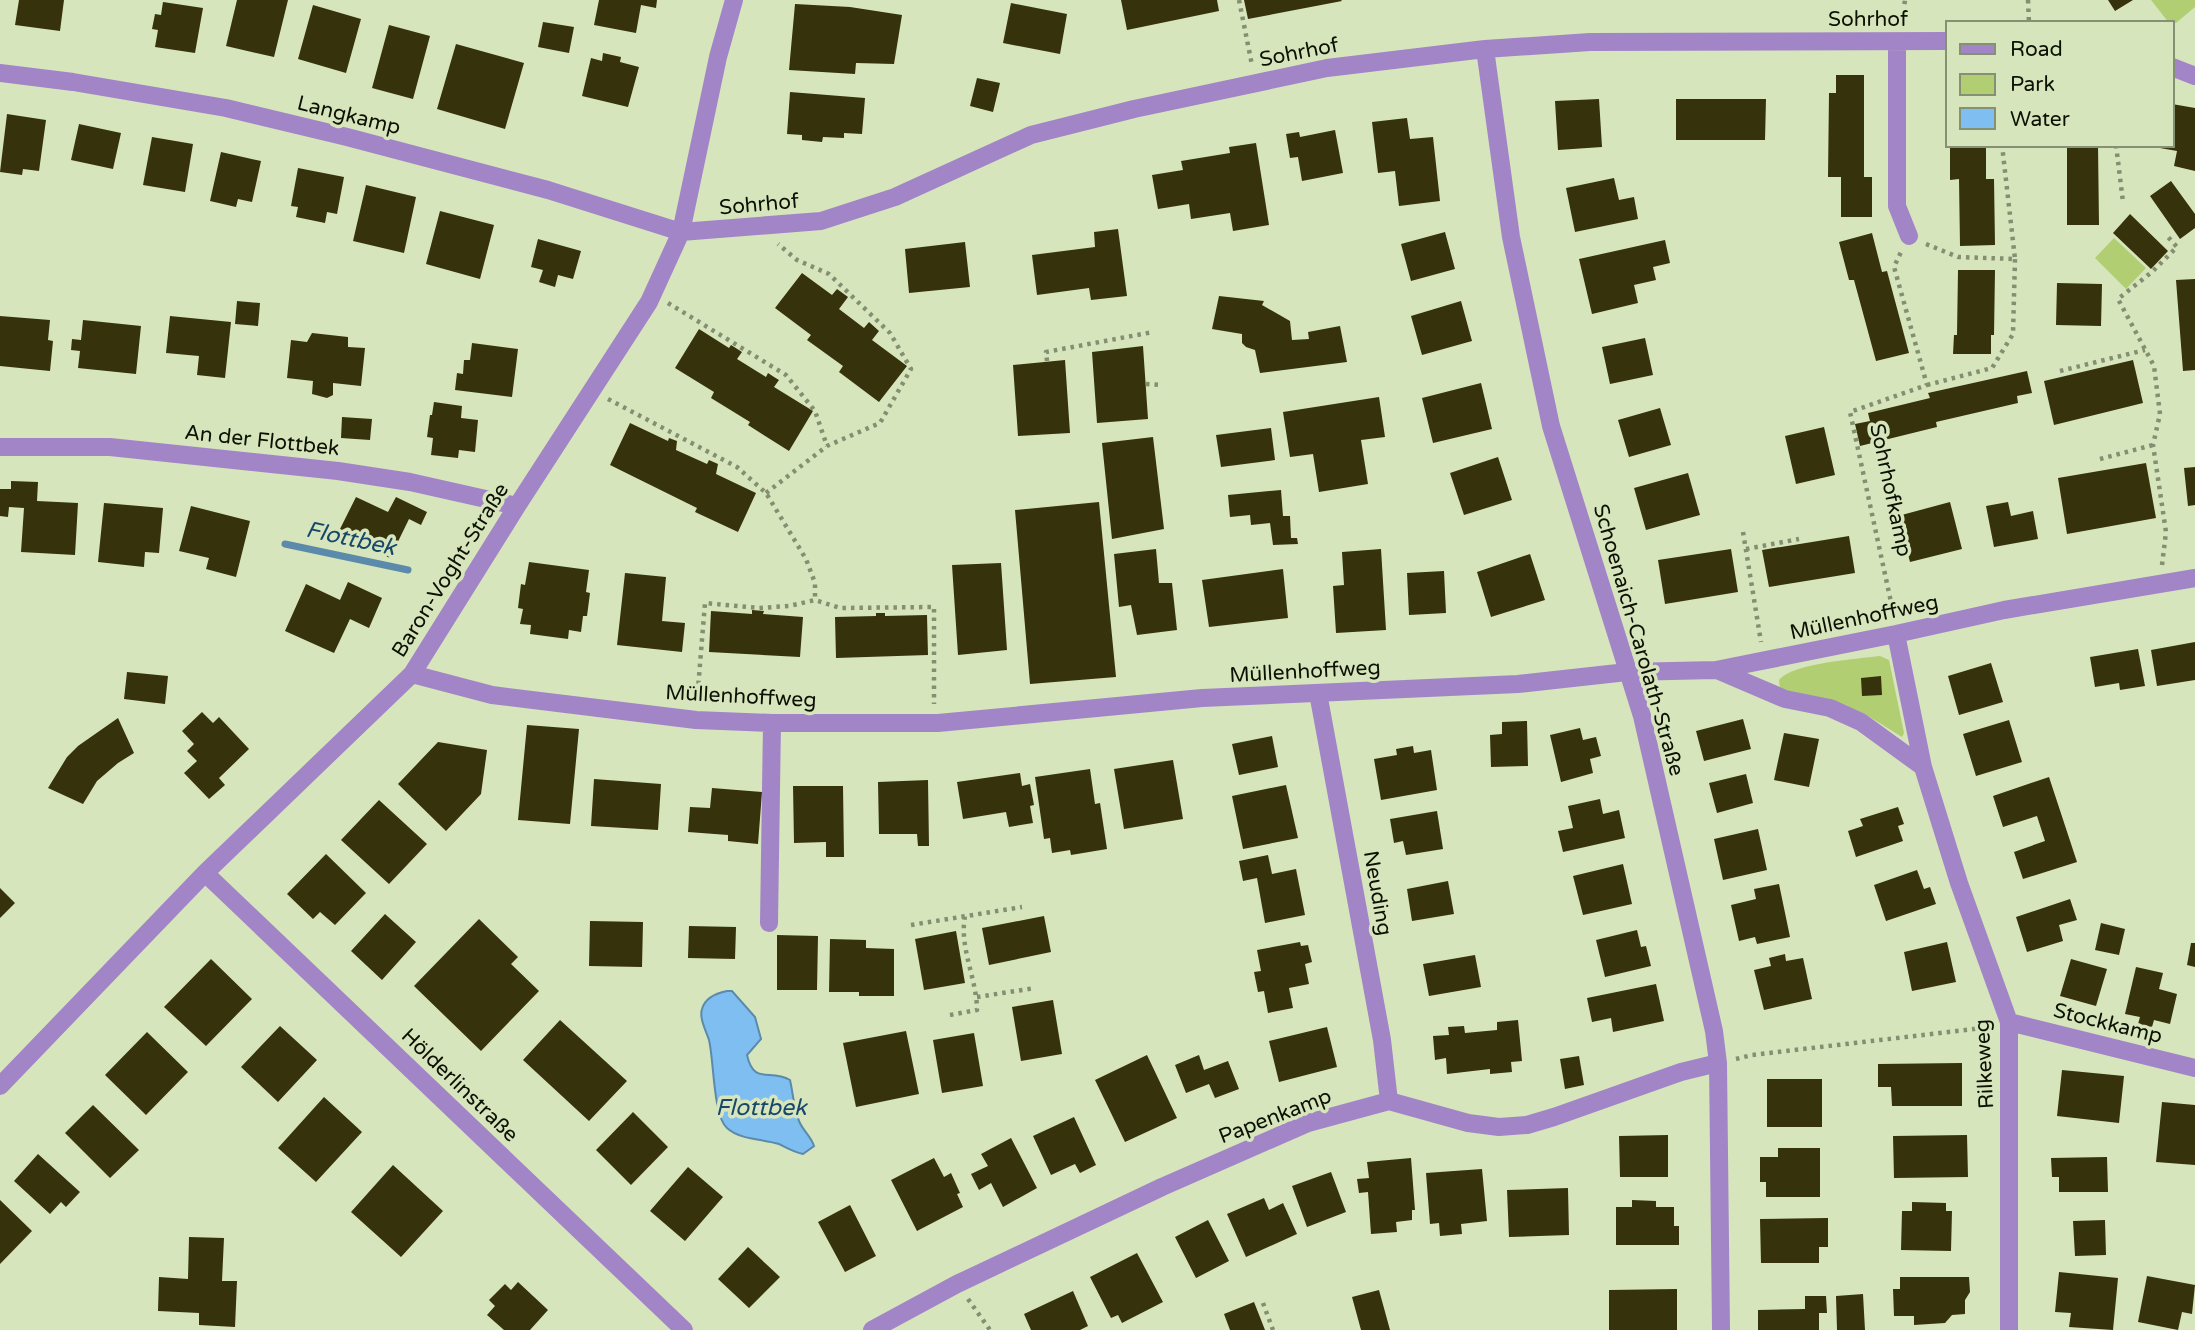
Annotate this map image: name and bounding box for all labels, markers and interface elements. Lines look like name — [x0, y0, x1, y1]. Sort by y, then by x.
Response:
street label: Sohrhof — [1828, 7, 1908, 32]
legend — [1946, 21, 2174, 147]
street label: Sohrhof — [1257, 33, 1341, 72]
text: Road — [2010, 37, 2063, 62]
text: Park — [2010, 72, 2055, 97]
street label: Langkamp — [295, 91, 403, 140]
text: Water — [2010, 107, 2070, 132]
street label: Sohrhof — [718, 189, 800, 220]
street label: An der Flottbek — [183, 420, 341, 461]
street label: Sohrhofkamp — [1864, 421, 1917, 559]
street label: Baron-Voght-Straße — [387, 478, 514, 662]
street label: Schoenaich-Carolath-Straße — [1588, 501, 1689, 779]
water label: Flottbek — [303, 516, 400, 562]
street label: Müllenhoffweg — [1788, 590, 1941, 645]
street label: Müllenhoffweg — [1229, 655, 1381, 688]
street label: Müllenhoffweg — [665, 680, 817, 713]
street label: Neuding — [1358, 849, 1397, 937]
street label: Stockkamp — [2051, 998, 2165, 1049]
street label: Rilkeweg — [1970, 1018, 1999, 1110]
street label: Hölderlinstraße — [396, 1023, 523, 1147]
street label: Papenkamp — [1215, 1083, 1335, 1149]
water label: Flottbek — [715, 1094, 808, 1122]

